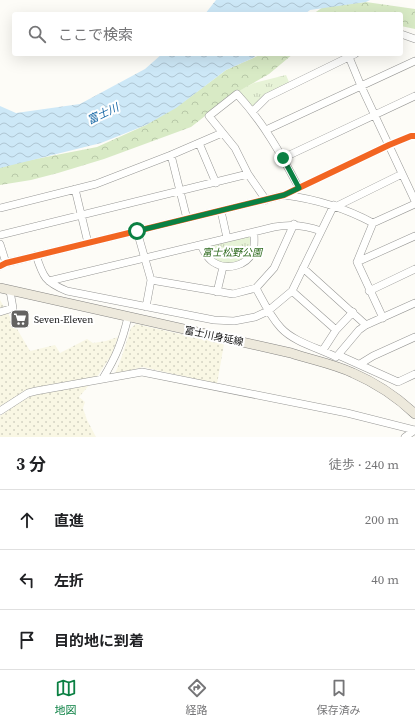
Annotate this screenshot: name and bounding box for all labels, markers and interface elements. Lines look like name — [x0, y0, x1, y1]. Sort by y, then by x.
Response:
search box — [12, 12, 403, 56]
icon: search — [26, 23, 48, 45]
text: ここで検索 — [58, 24, 133, 45]
water label: 富士川 — [85, 100, 122, 128]
route end — [274, 149, 292, 167]
route start — [128, 222, 146, 240]
park label: 富士松野公園 — [202, 246, 264, 259]
supermarket icon: Seven-Eleven — [9, 308, 31, 330]
place label: Seven-Eleven — [34, 313, 93, 326]
street label: 富士川身延線 — [183, 323, 245, 349]
text: 3 分 — [16, 452, 46, 476]
text: 徒歩 · 240 m — [329, 456, 399, 473]
icon: ahead — [16, 509, 38, 531]
text: 直進 — [54, 510, 84, 531]
text: 200 m — [365, 511, 399, 528]
icon: left — [16, 569, 38, 591]
text: 左折 — [54, 570, 84, 591]
text: 40 m — [371, 571, 399, 588]
icon: arrive — [16, 629, 38, 651]
text: 目的地に到着 — [54, 630, 144, 651]
tab: 地図 — [55, 677, 77, 718]
tab: 経路 — [186, 677, 208, 718]
tab: 保存済み — [317, 677, 361, 718]

